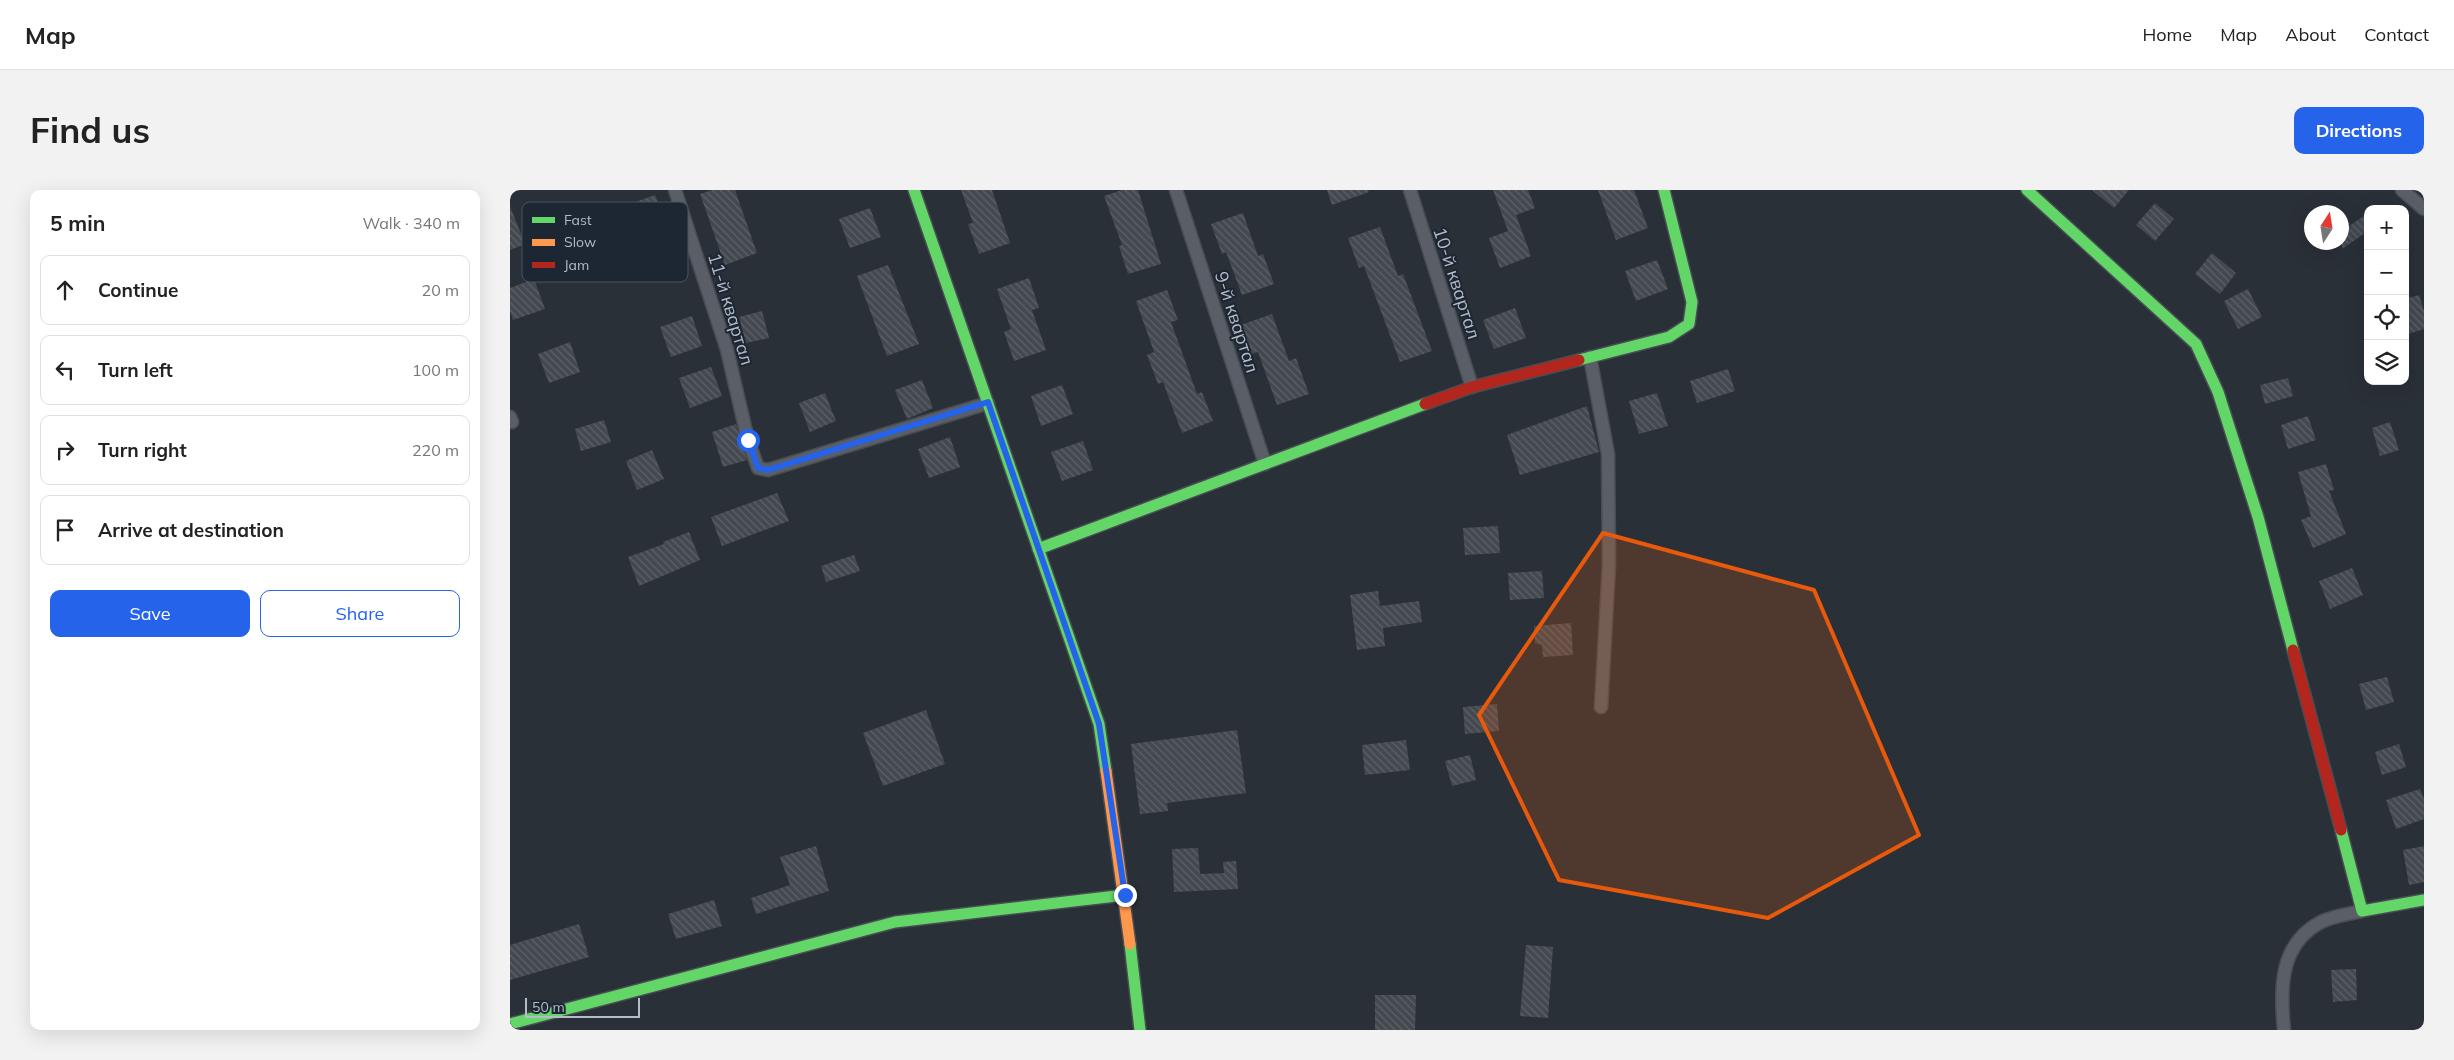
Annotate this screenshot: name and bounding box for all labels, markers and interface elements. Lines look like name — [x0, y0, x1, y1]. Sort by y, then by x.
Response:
text: Map — [25, 20, 76, 50]
text: Home — [2142, 23, 2192, 46]
text: Map — [2220, 23, 2257, 46]
text: About — [2285, 23, 2336, 46]
text: Contact — [2364, 23, 2429, 46]
button: Directions — [2294, 107, 2424, 154]
text: Find us — [30, 108, 150, 152]
legend — [522, 202, 688, 282]
north arrow — [2304, 205, 2349, 250]
map controls — [2364, 205, 2409, 385]
button: + — [2364, 205, 2409, 250]
text: 5 min — [50, 210, 105, 236]
text: Fast — [564, 211, 592, 229]
text: Walk · 340 m — [362, 213, 460, 233]
street label: 10-й квартал — [1428, 224, 1486, 342]
text: Slow — [564, 233, 596, 251]
street label: 11-й квартал — [703, 250, 759, 368]
button: − — [2364, 250, 2409, 295]
text: Jam — [564, 256, 589, 274]
street label: 9-й квартал — [1210, 268, 1264, 376]
icon: ahead — [51, 276, 79, 304]
text: Continue — [98, 278, 178, 302]
text: 20 m — [422, 280, 459, 300]
button: locate — [2364, 295, 2409, 340]
button: layers — [2364, 340, 2409, 385]
icon: left — [51, 356, 79, 384]
text: Turn left — [98, 358, 173, 382]
text: 100 m — [412, 360, 459, 380]
route start — [737, 429, 760, 452]
icon: right — [51, 436, 79, 464]
text: Turn right — [98, 438, 187, 462]
text: 220 m — [412, 440, 459, 460]
icon: arrive — [51, 516, 79, 544]
text: Arrive at destination — [98, 518, 284, 542]
button: Save — [50, 590, 250, 637]
button: Share — [260, 590, 460, 637]
route end — [1114, 884, 1137, 907]
scale bar — [525, 995, 640, 1018]
text: 50 m — [532, 998, 565, 1016]

